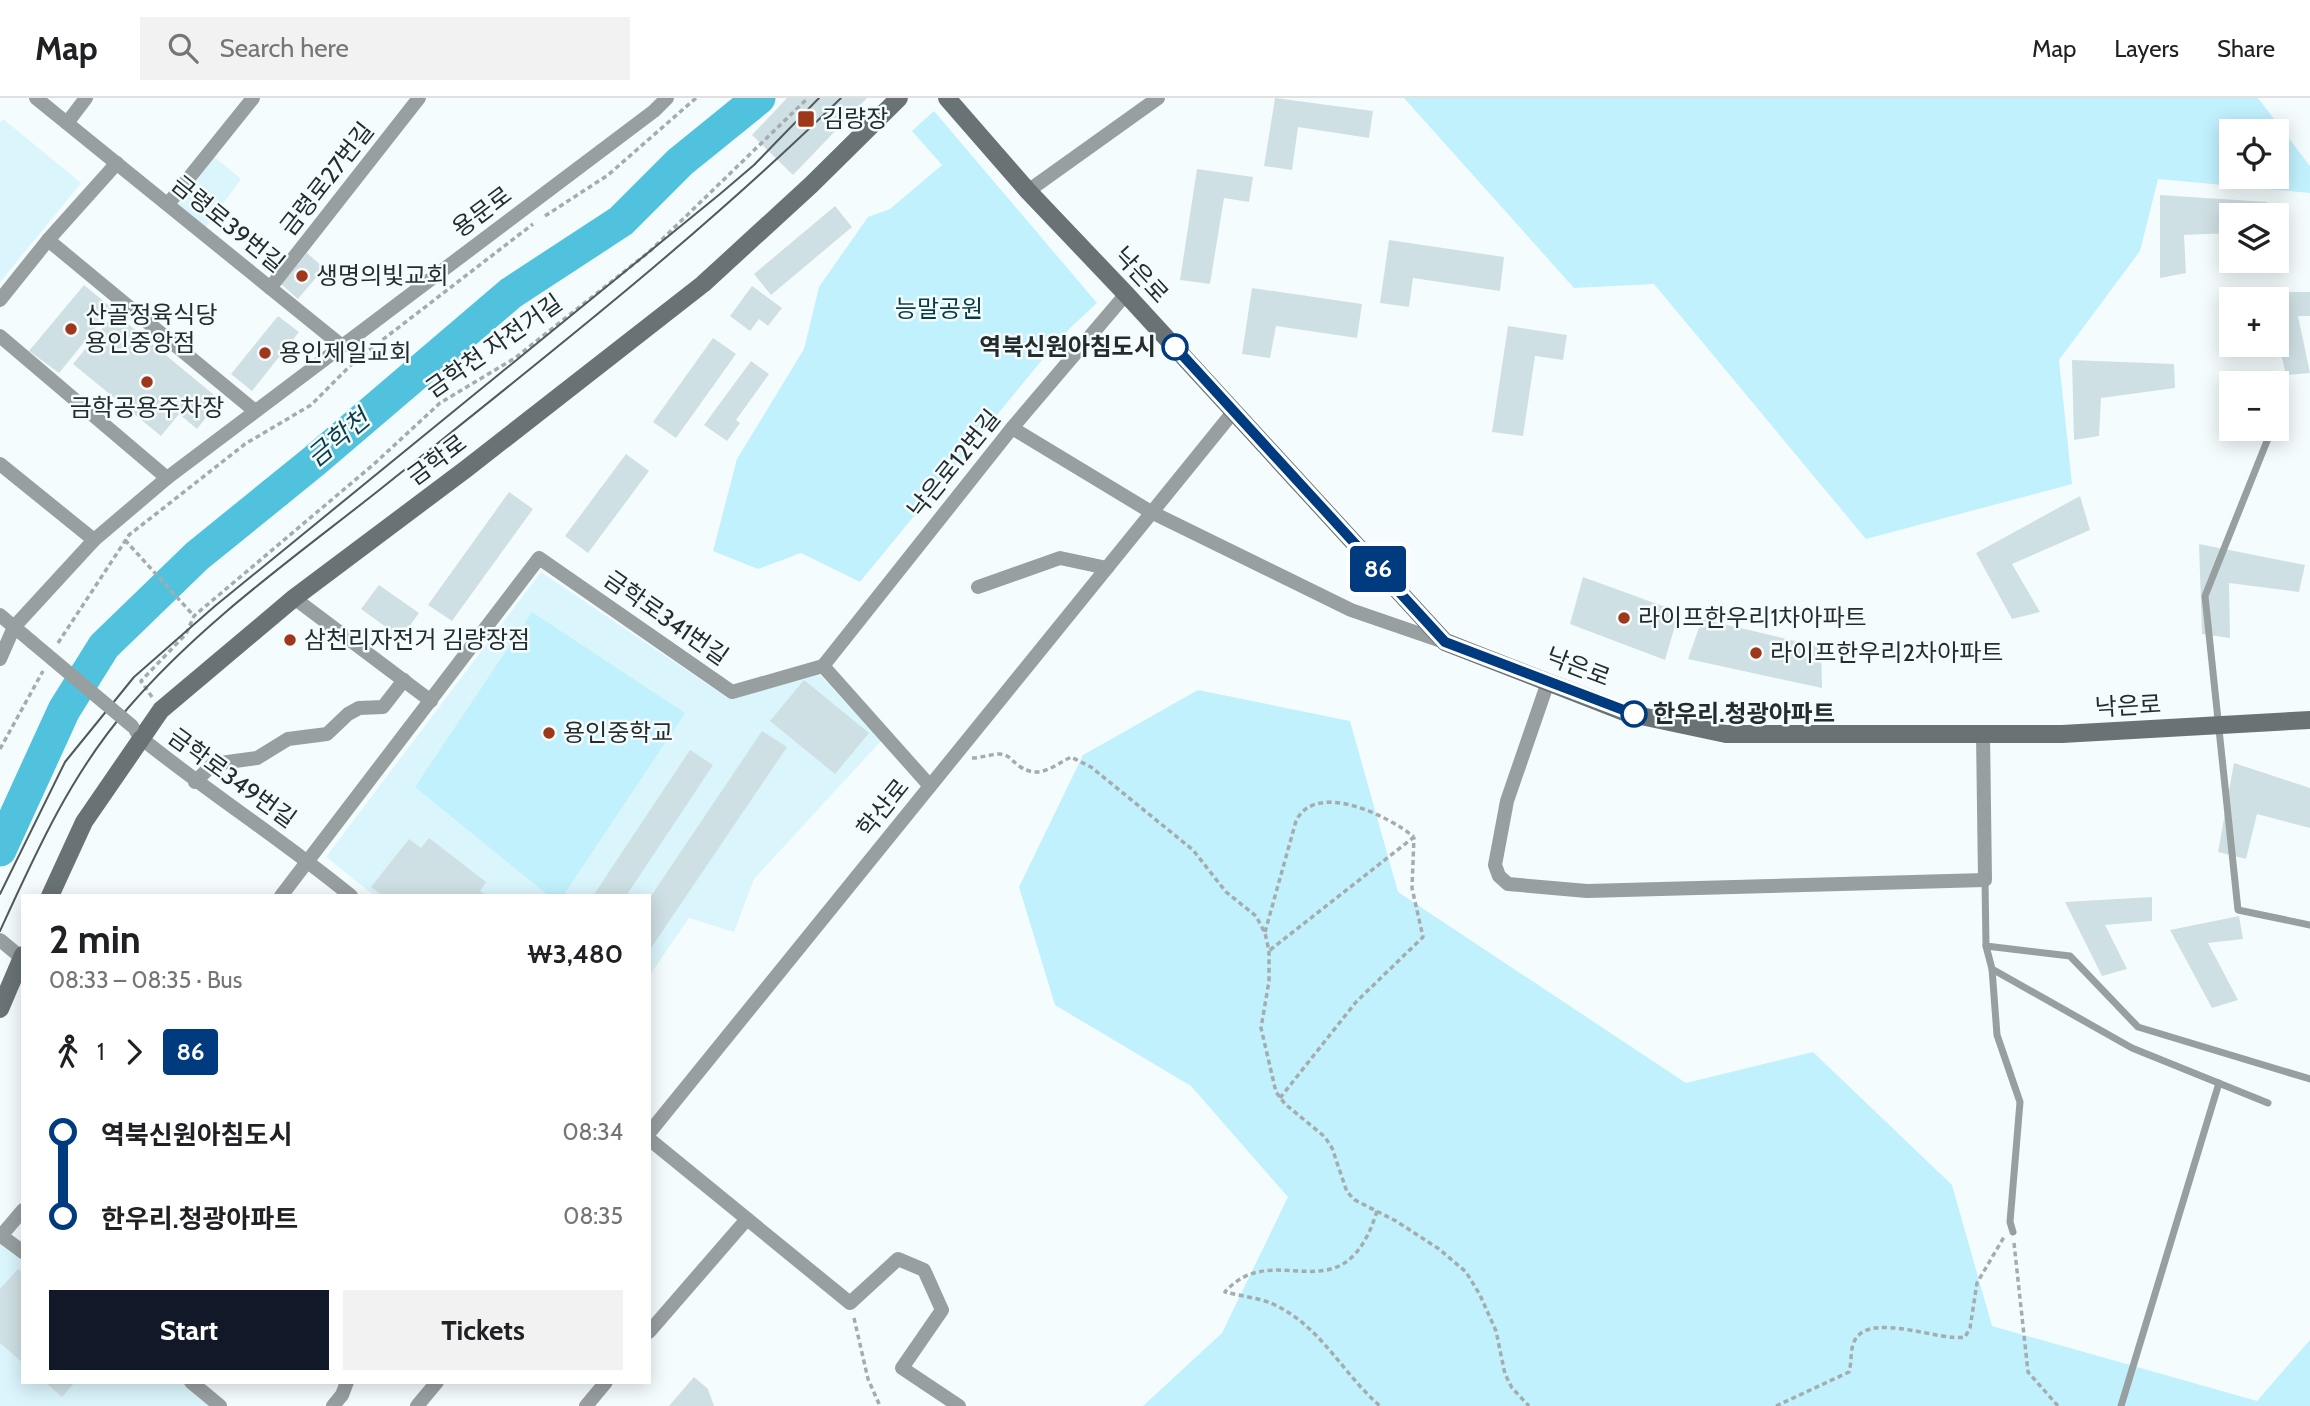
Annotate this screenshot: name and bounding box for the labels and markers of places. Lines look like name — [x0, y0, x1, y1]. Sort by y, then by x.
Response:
place label: 김량장 — [822, 104, 888, 133]
marker: 김량장 — [796, 109, 816, 129]
place label: 생명의빛교회 — [316, 261, 448, 290]
marker: 생명의빛교회 — [294, 268, 310, 284]
place label: 산골정육식당 용인중앙점 — [85, 300, 217, 357]
marker: 산골정육식당 용인중앙점 — [63, 321, 79, 337]
place label: 역북신원아침도시 — [979, 332, 1156, 361]
marker: 역북신원아침도시 — [1162, 334, 1188, 360]
place label: 용인제일교회 — [279, 338, 411, 367]
marker: 용인제일교회 — [257, 345, 273, 361]
marker: 금학공용주차장 — [139, 374, 155, 390]
place label: 금학공용주차장 — [70, 393, 224, 422]
place label: 라이프한우리1차아파트 — [1638, 603, 1867, 632]
marker: 라이프한우리1차아파트 — [1616, 610, 1632, 626]
place label: 삼천리자전거 김량장점 — [304, 625, 530, 654]
marker: 삼천리자전거 김량장점 — [282, 632, 298, 648]
place label: 라이프한우리2차아파트 — [1770, 638, 2003, 667]
marker: 라이프한우리2차아파트 — [1748, 645, 1764, 661]
place label: 한우리.청광아파트 — [1653, 699, 1835, 728]
marker: 한우리.청광아파트 — [1621, 701, 1647, 727]
place label: 용인중학교 — [563, 718, 673, 747]
marker: 용인중학교 — [541, 725, 557, 741]

